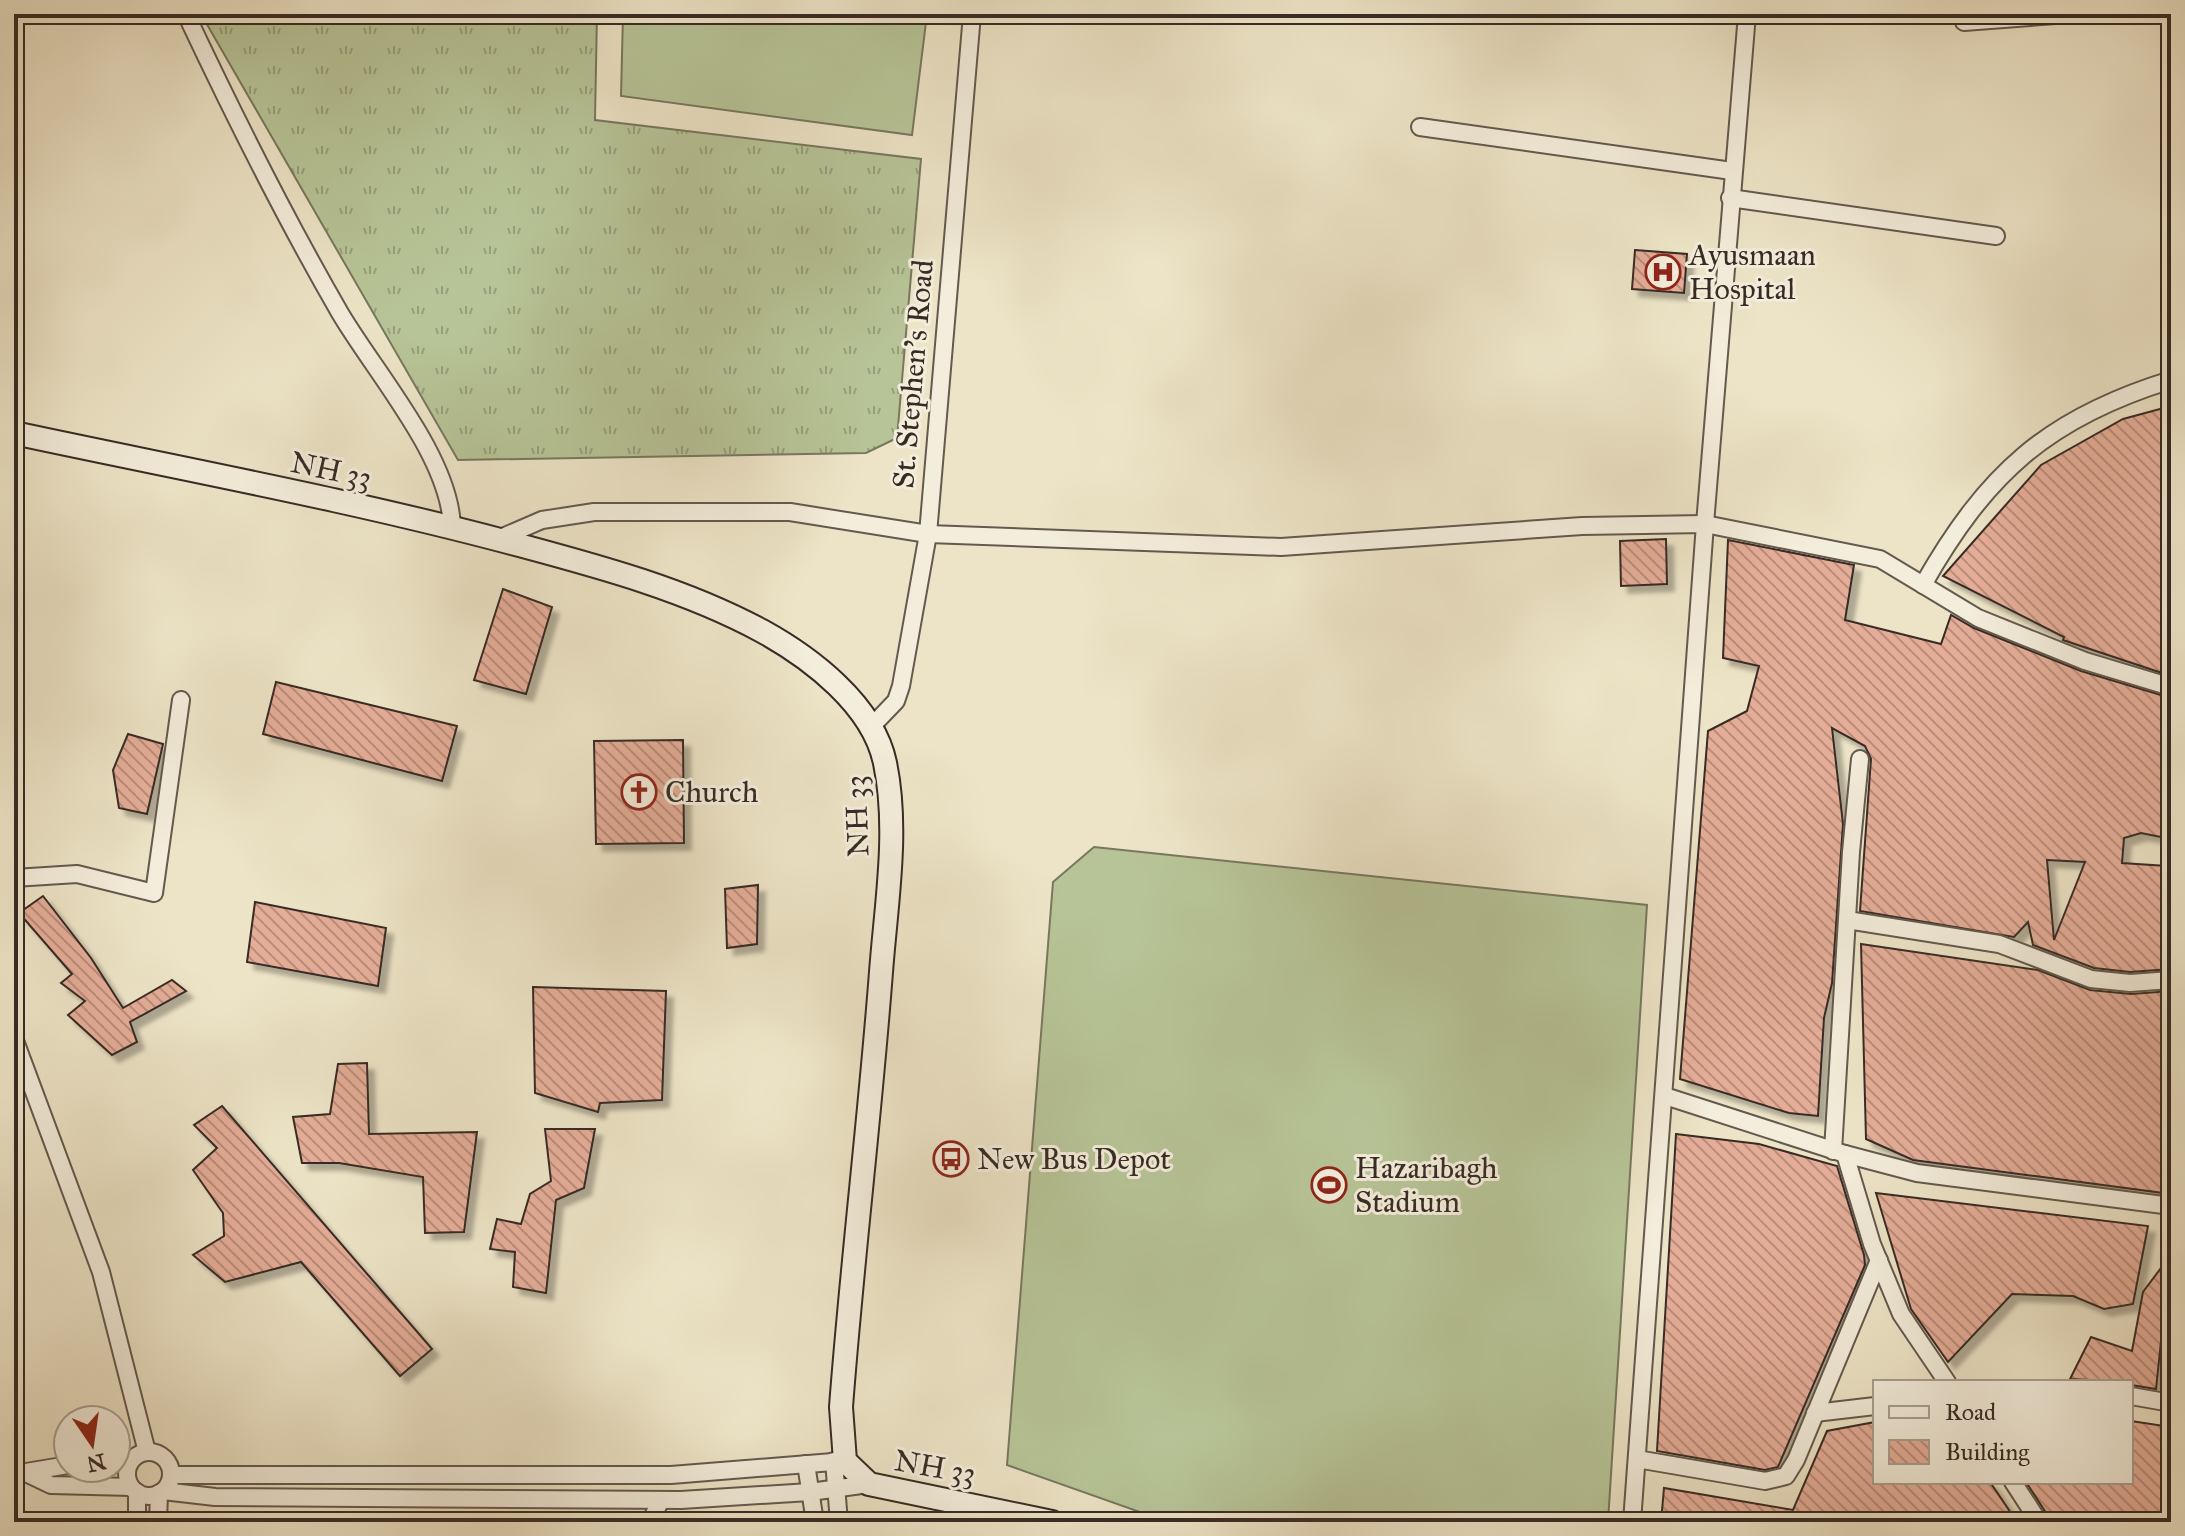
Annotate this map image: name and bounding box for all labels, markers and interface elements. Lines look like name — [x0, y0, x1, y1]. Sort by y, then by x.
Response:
place label: Ayusmaan Hospital — [1687, 237, 1816, 307]
hospital icon: Ayusmaan Hospital — [1644, 253, 1682, 291]
street label: St. Stephen's Road — [885, 258, 941, 490]
street label: NH 33 — [287, 444, 375, 496]
church icon: Church — [620, 773, 658, 811]
place label: Church — [665, 774, 759, 810]
street label: NH 33 — [838, 774, 876, 858]
bus stop icon: New Bus Depot — [932, 1140, 970, 1178]
place label: New Bus Depot — [977, 1141, 1171, 1177]
place label: Hazaribagh Stadium — [1355, 1150, 1498, 1220]
sports icon: Hazaribagh Stadium — [1310, 1166, 1348, 1204]
legend — [1873, 1380, 2133, 1484]
text: Road — [1945, 1397, 1996, 1427]
north arrow — [52, 1404, 132, 1484]
text: Building — [1945, 1437, 2030, 1467]
street label: NH 33 — [892, 1442, 978, 1492]
text: N — [84, 1448, 109, 1478]

